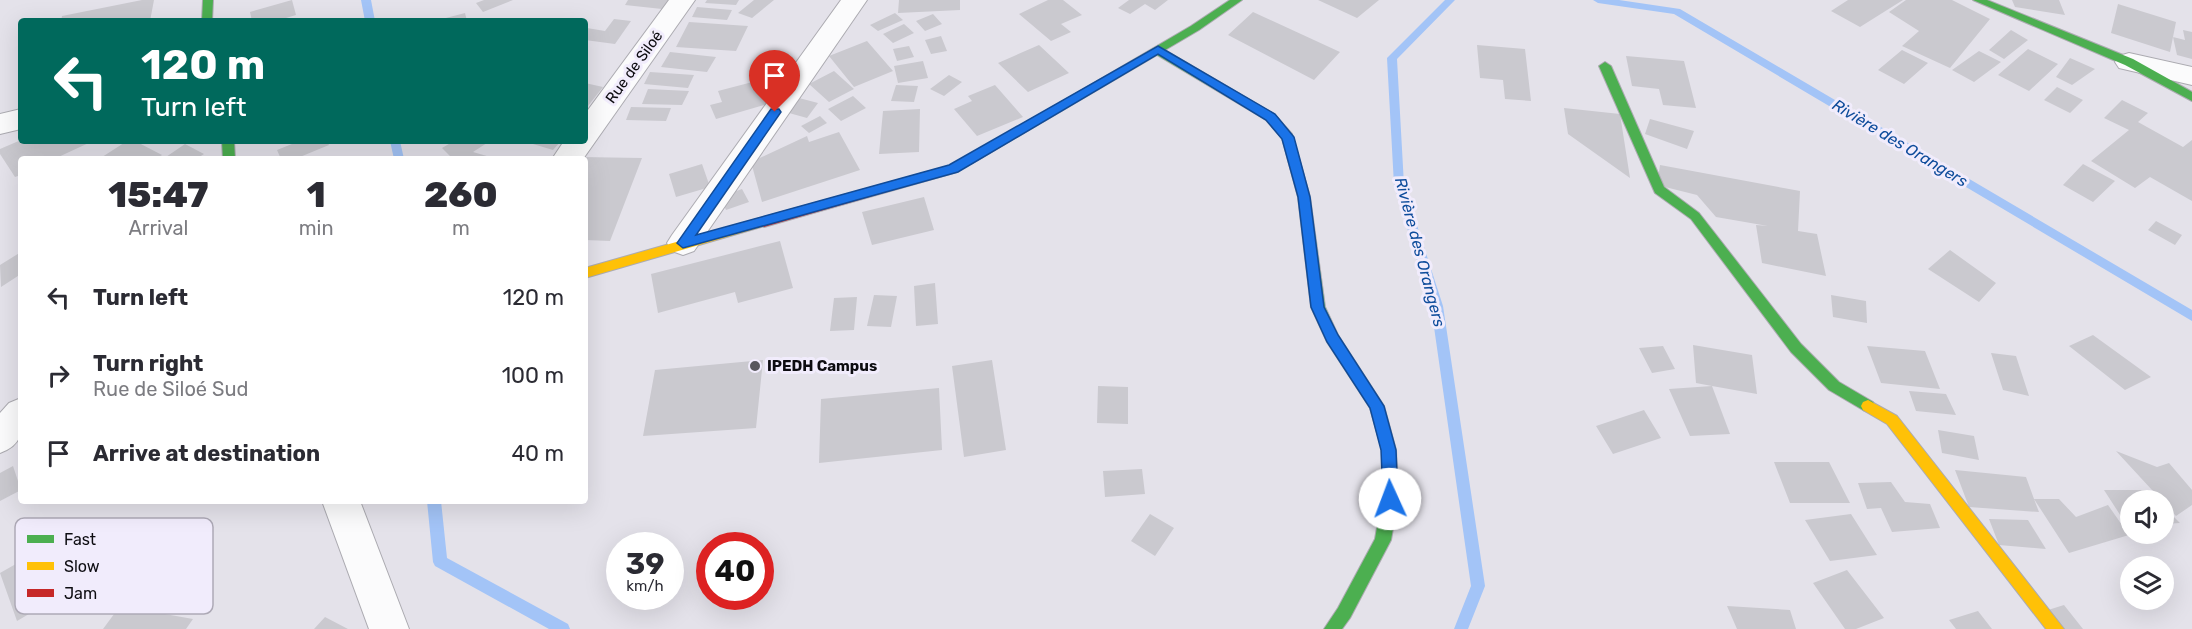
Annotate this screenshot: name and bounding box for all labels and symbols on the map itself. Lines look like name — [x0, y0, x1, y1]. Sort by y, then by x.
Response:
street label: Rue de Siloé — [602, 27, 666, 107]
pin — [749, 50, 800, 112]
water label: Rivière des Orangers — [1829, 95, 1971, 191]
water label: Rivière des Orangers — [1391, 175, 1449, 329]
place label: IPEDH Campus — [767, 357, 877, 375]
marker: IPEDH Campus — [748, 359, 762, 373]
position arrow — [1358, 467, 1422, 531]
legend — [15, 518, 213, 614]
text: Fast — [64, 530, 96, 549]
speed limit sign: 40 — [696, 532, 774, 610]
text: Slow — [64, 557, 100, 576]
text: Jam — [64, 584, 97, 603]

